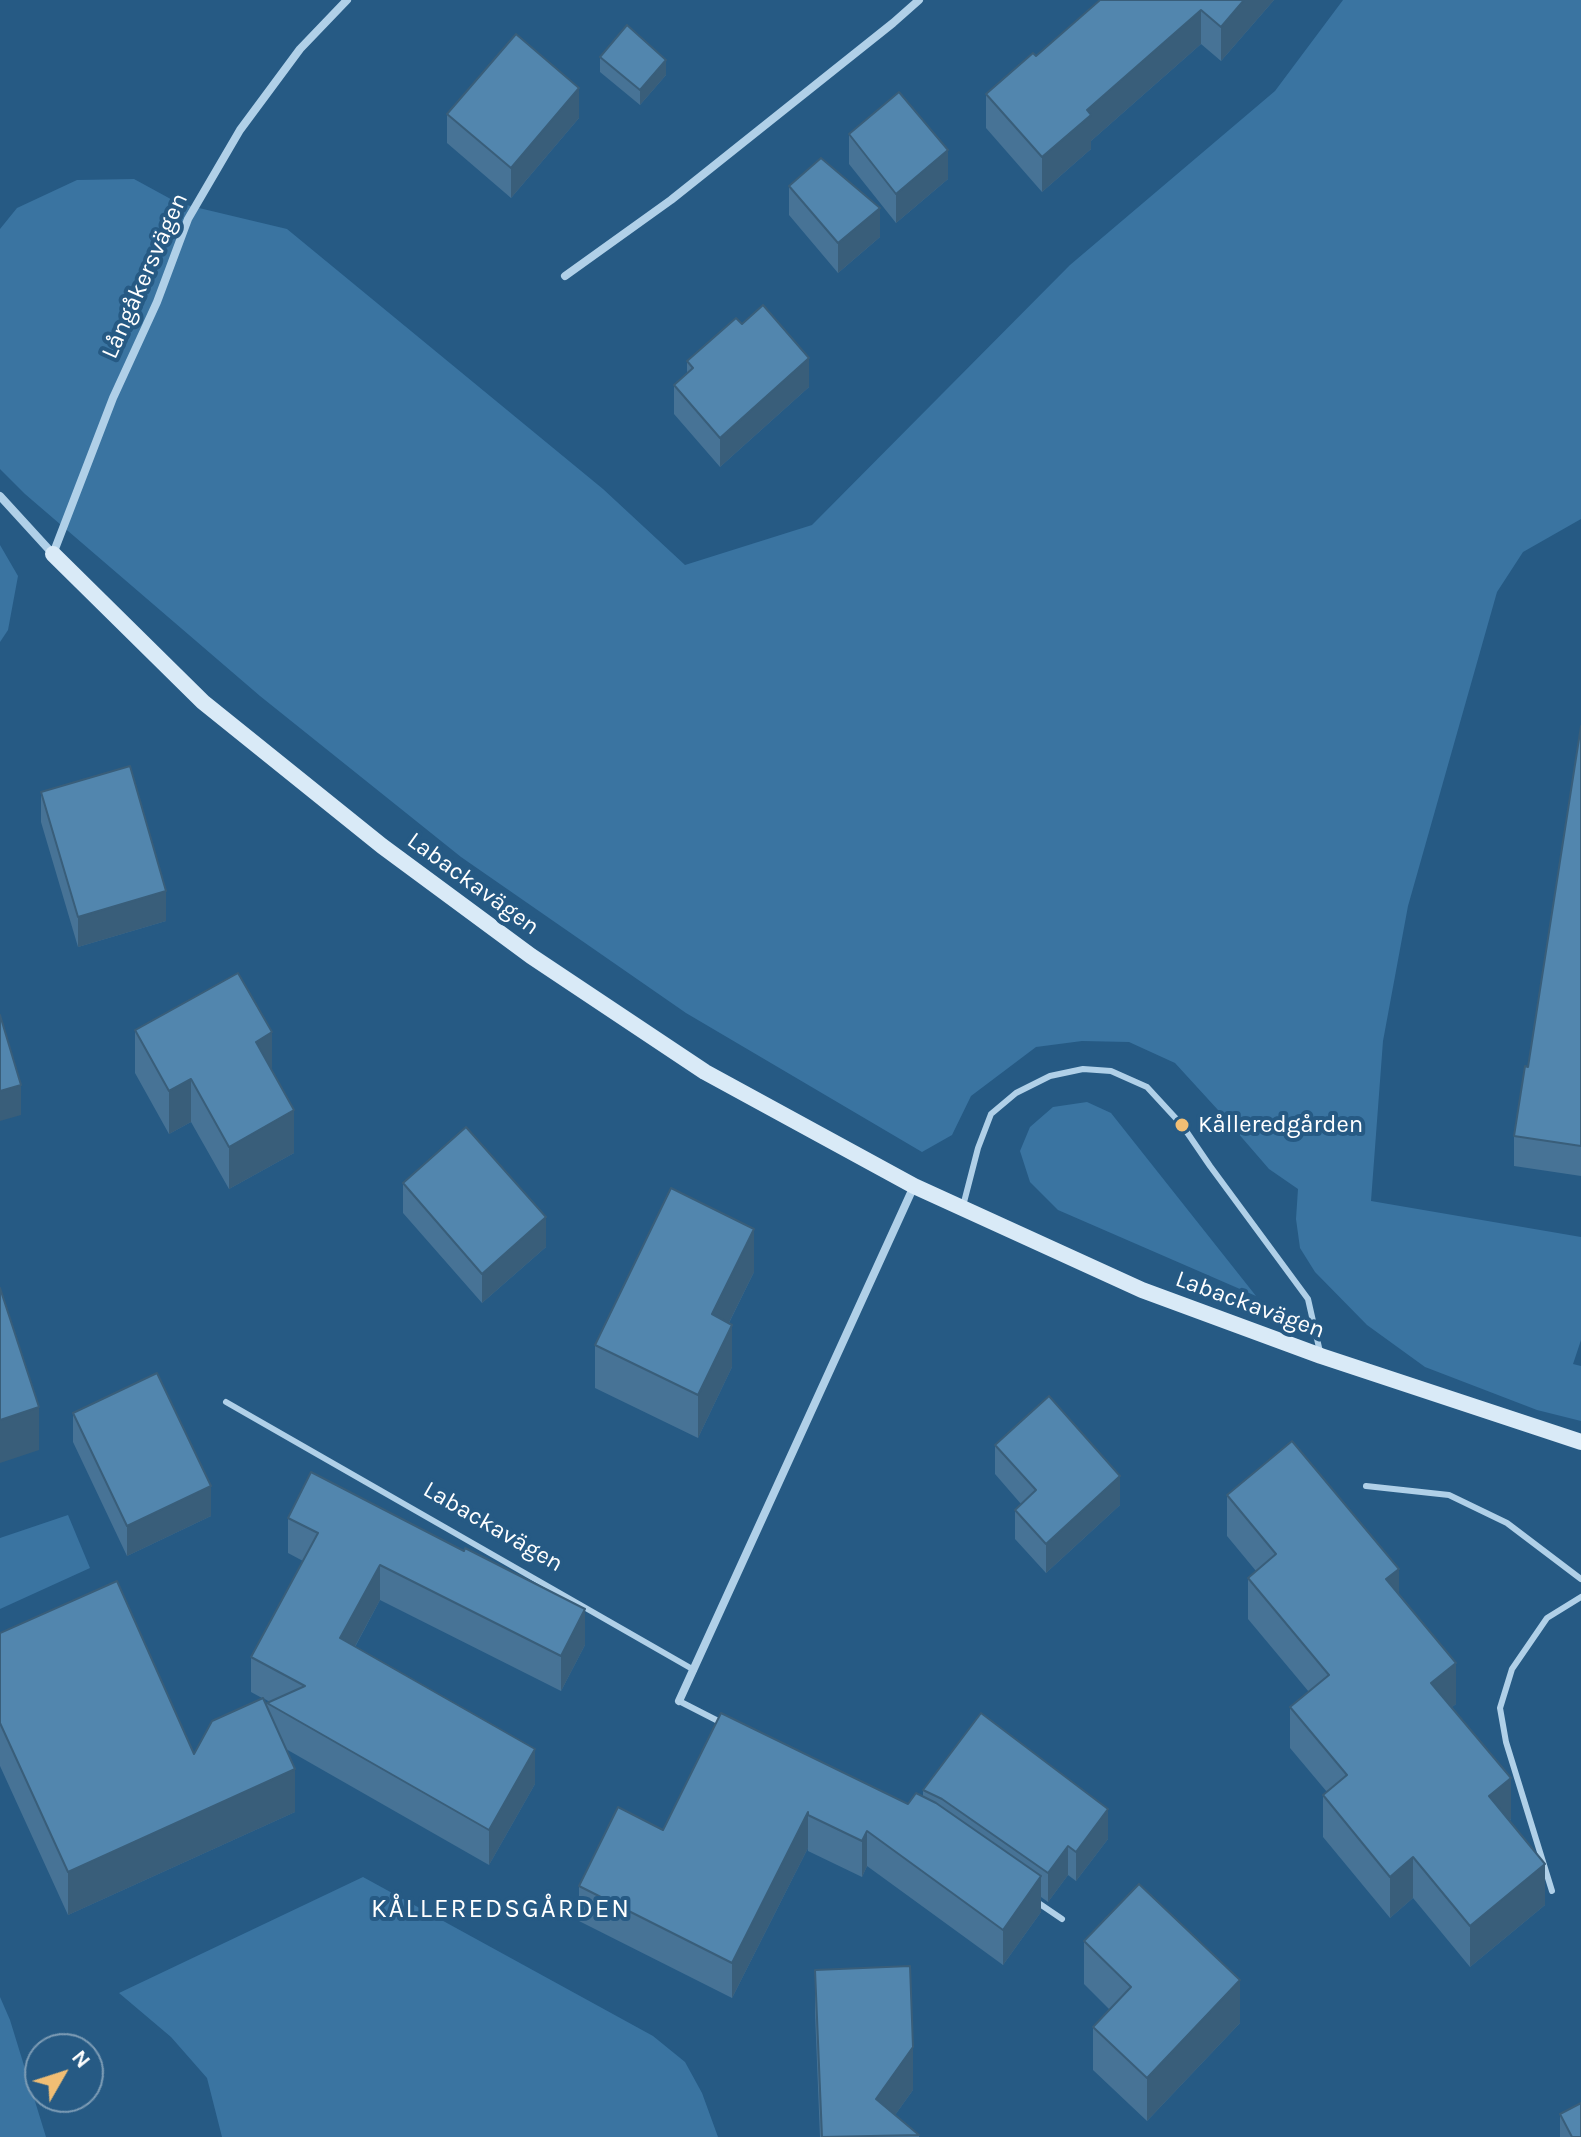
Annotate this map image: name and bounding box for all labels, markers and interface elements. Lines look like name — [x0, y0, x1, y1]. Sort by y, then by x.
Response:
street label: Långåkersvägen — [96, 189, 194, 363]
street label: Labackavägen — [401, 826, 545, 942]
place label: Kålleredgården — [1198, 1111, 1363, 1139]
marker: Kålleredgården — [1173, 1116, 1191, 1134]
street label: Labackavägen — [1171, 1265, 1329, 1345]
street label: Labackavägen — [418, 1475, 568, 1579]
district label: KÅLLEREDSGÅRDEN — [371, 1894, 631, 1926]
north arrow — [24, 2033, 104, 2113]
text: N — [66, 2045, 96, 2073]

